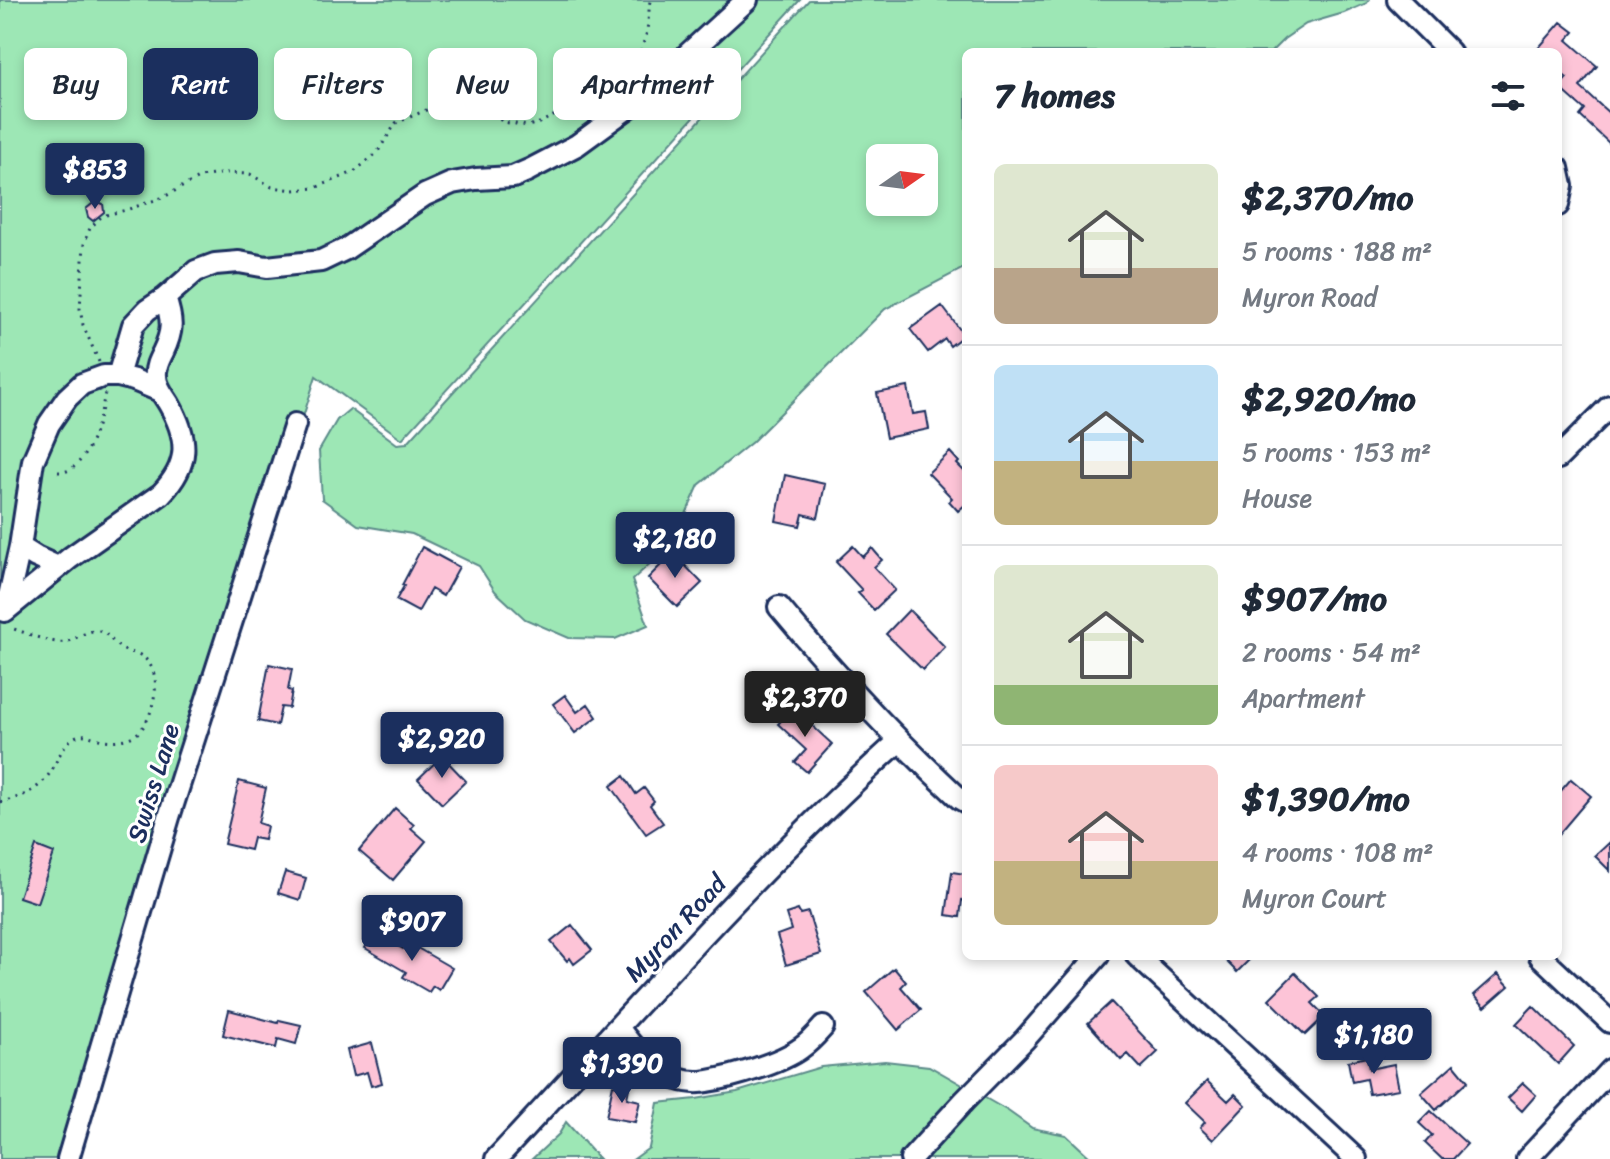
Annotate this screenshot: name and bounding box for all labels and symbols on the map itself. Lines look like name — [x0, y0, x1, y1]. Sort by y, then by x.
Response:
pin: $853 — [48, 143, 142, 211]
north arrow — [866, 144, 938, 216]
pin: $2,180 — [610, 512, 740, 580]
pin: $2,370 — [740, 671, 870, 739]
pin: $2,920 — [377, 712, 507, 780]
street label: Swiss Lane — [113, 717, 193, 848]
street label: Myron Road — [612, 861, 739, 993]
pin: $907 — [365, 895, 459, 963]
pin: $1,180 — [1309, 1008, 1439, 1076]
pin: $1,390 — [557, 1037, 687, 1105]

